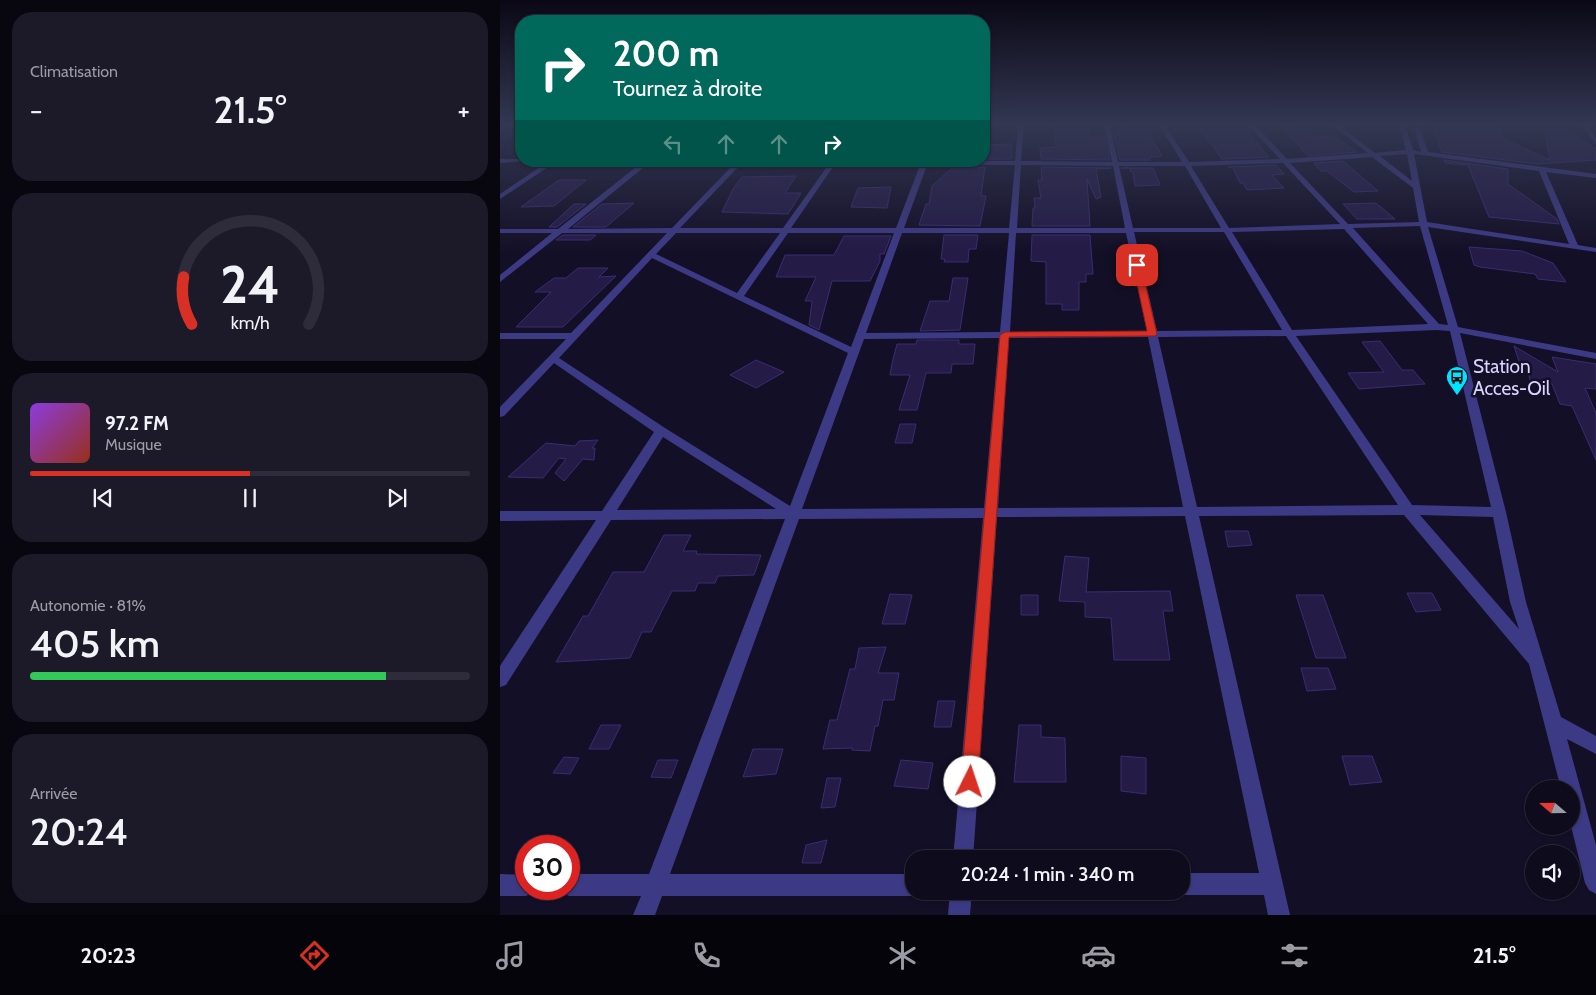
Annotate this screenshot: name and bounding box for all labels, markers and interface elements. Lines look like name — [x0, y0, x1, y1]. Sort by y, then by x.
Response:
text: 200 m — [613, 32, 719, 75]
icon: right — [530, 35, 595, 100]
text: Climatisation — [30, 62, 118, 81]
text: Tournez à droite — [613, 75, 762, 102]
text: 21.5° — [213, 86, 287, 133]
text: − — [30, 93, 42, 127]
text: + — [458, 93, 470, 127]
icon: left — [659, 130, 687, 158]
icon: ahead — [712, 130, 740, 158]
icon: ahead — [765, 130, 793, 158]
icon: right — [818, 130, 846, 158]
pin — [1116, 244, 1158, 286]
icon: arrive — [1123, 251, 1151, 279]
text: 24 — [220, 253, 280, 316]
text: km/h — [230, 312, 270, 333]
place label: Station Acces-Oil — [1473, 355, 1551, 400]
bus stop icon: Station Acces-Oil — [1445, 365, 1469, 396]
text: 97.2 FM — [105, 412, 169, 435]
text: Musique — [105, 435, 162, 454]
icon: previous — [89, 484, 117, 512]
icon: pause — [236, 484, 264, 512]
icon: next — [383, 484, 411, 512]
text: Autonomie · 81% — [30, 596, 146, 615]
text: 405 km — [30, 620, 160, 667]
position arrow — [943, 755, 995, 807]
north arrow — [1525, 780, 1580, 835]
map controls — [1525, 780, 1580, 900]
text: Arrivée — [30, 784, 77, 803]
text: 20:24 — [30, 808, 128, 855]
speed limit sign: 30 — [515, 835, 580, 900]
button: sound — [1525, 845, 1580, 900]
text: 20:24 · 1 min · 340 m — [961, 863, 1134, 886]
icon: directions — [297, 938, 332, 973]
icon: music — [493, 938, 528, 973]
icon: phone — [689, 938, 724, 973]
icon: climate — [885, 938, 920, 973]
icon: car — [1081, 938, 1116, 973]
icon: filters — [1277, 938, 1312, 973]
text: 20:23 — [80, 942, 136, 969]
text: 21.5° — [1473, 942, 1516, 969]

